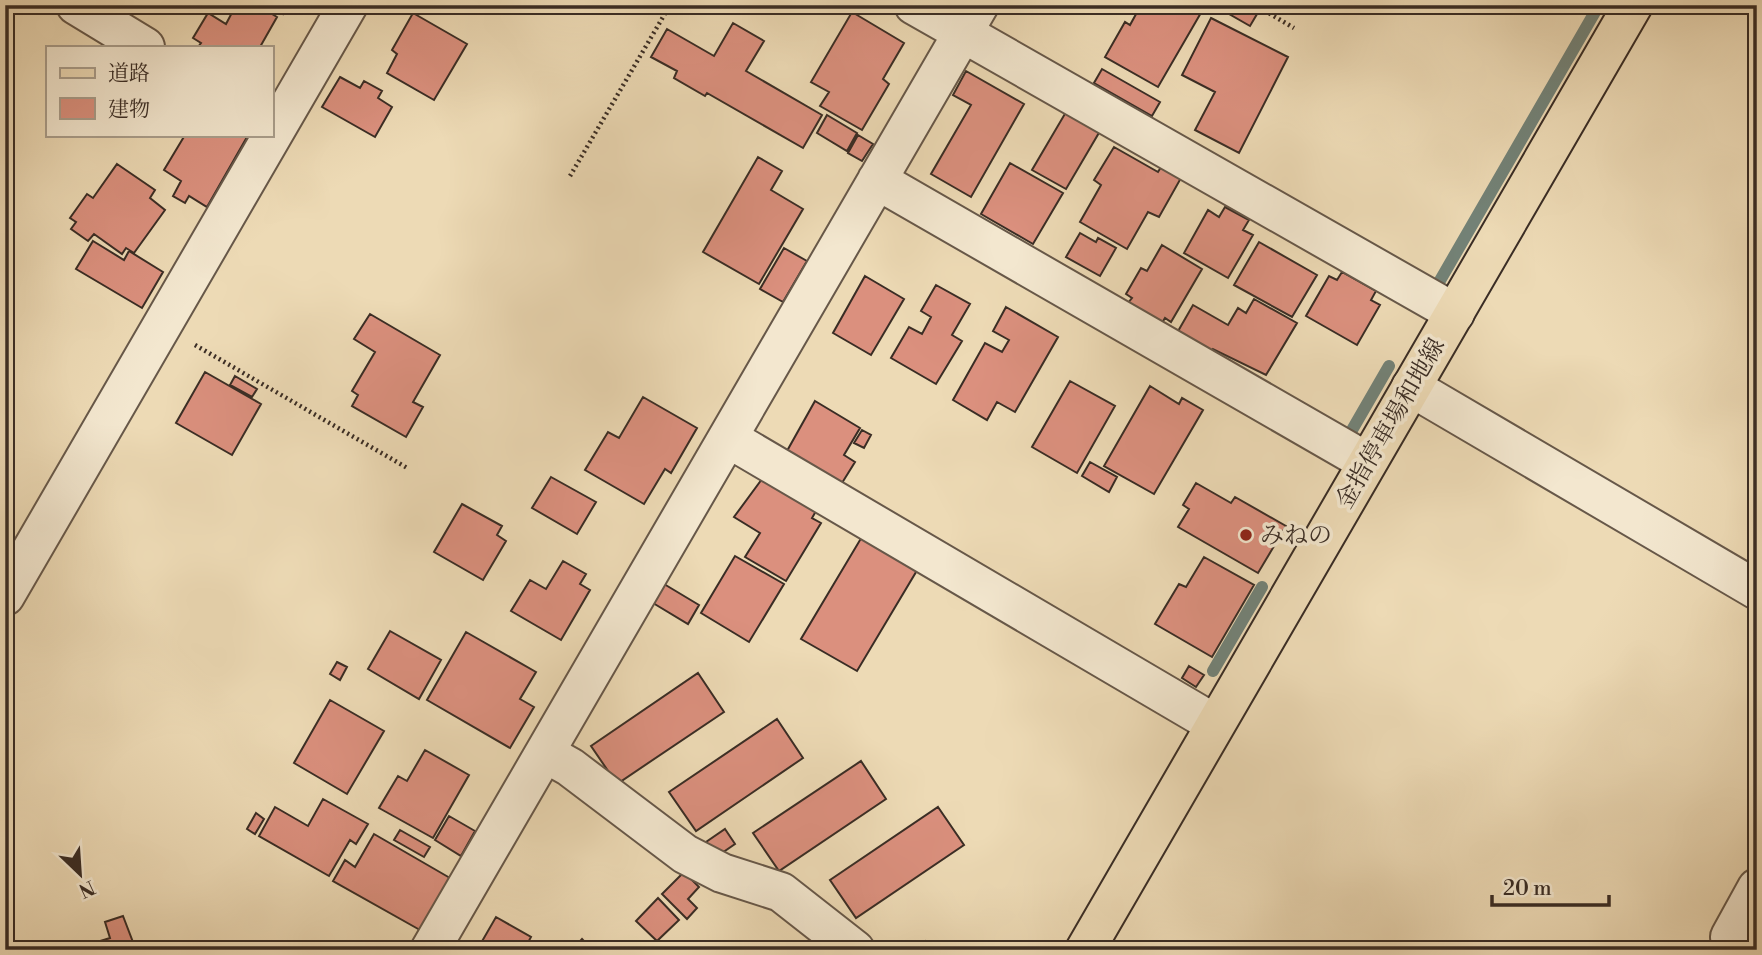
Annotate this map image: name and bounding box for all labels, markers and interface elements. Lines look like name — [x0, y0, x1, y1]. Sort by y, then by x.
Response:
legend — [46, 46, 273, 136]
text: 道路 — [108, 61, 150, 87]
text: 建物 — [108, 97, 150, 123]
street label: 金指停車場和地線 — [1330, 333, 1452, 514]
place label: みねの — [1260, 521, 1332, 551]
marker: みねの — [1238, 527, 1254, 543]
north arrow — [46, 839, 116, 909]
scale bar — [1492, 864, 1610, 908]
text: N — [75, 874, 99, 903]
text: 20 m — [1503, 876, 1552, 902]

